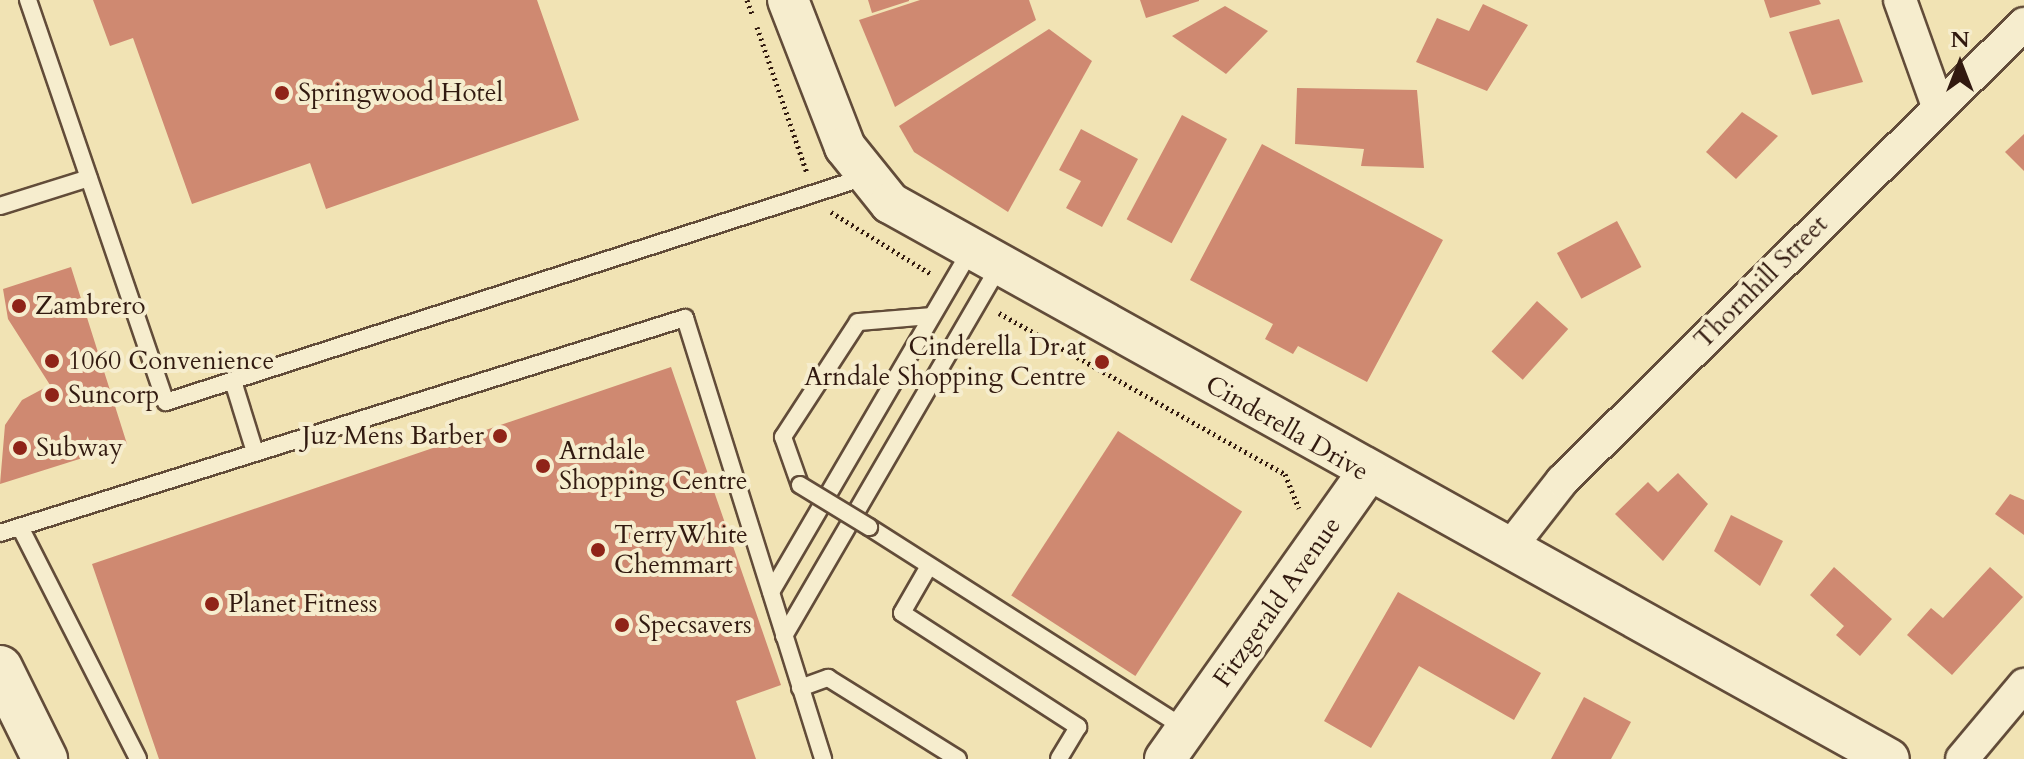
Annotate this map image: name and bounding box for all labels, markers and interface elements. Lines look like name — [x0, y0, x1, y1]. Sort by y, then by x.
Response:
north arrow — [1920, 24, 2000, 104]
text: N — [1950, 25, 1970, 55]
place label: Springwood Hotel — [298, 77, 503, 109]
marker: Springwood Hotel — [273, 84, 291, 102]
street label: Thornhill Street — [1688, 209, 1834, 355]
place label: Zambrero — [35, 290, 146, 322]
marker: Zambrero — [10, 297, 28, 315]
place label: Cinderella Dr at Arndale Shopping Centre — [804, 331, 1086, 392]
place label: 1060 Convenience — [68, 345, 274, 377]
marker: 1060 Convenience — [43, 352, 61, 370]
marker: Cinderella Dr at Arndale Shopping Centre — [1093, 353, 1111, 371]
street label: Cinderella Drive — [1200, 369, 1374, 487]
place label: Suncorp — [68, 379, 159, 411]
marker: Suncorp — [43, 386, 61, 404]
place label: Juz Mens Barber — [302, 420, 484, 452]
marker: Juz Mens Barber — [491, 427, 509, 445]
place label: Subway — [36, 432, 123, 464]
place label: Arndale Shopping Centre — [559, 435, 748, 496]
marker: Subway — [11, 439, 29, 457]
marker: Arndale Shopping Centre — [534, 457, 552, 475]
street label: Fitzgerald Avenue — [1207, 511, 1347, 693]
place label: TerryWhite Chemmart — [614, 519, 748, 580]
marker: TerryWhite Chemmart — [589, 541, 607, 559]
place label: Planet Fitness — [228, 588, 377, 620]
marker: Planet Fitness — [203, 595, 221, 613]
place label: Specsavers — [638, 609, 752, 641]
marker: Specsavers — [613, 616, 631, 634]

